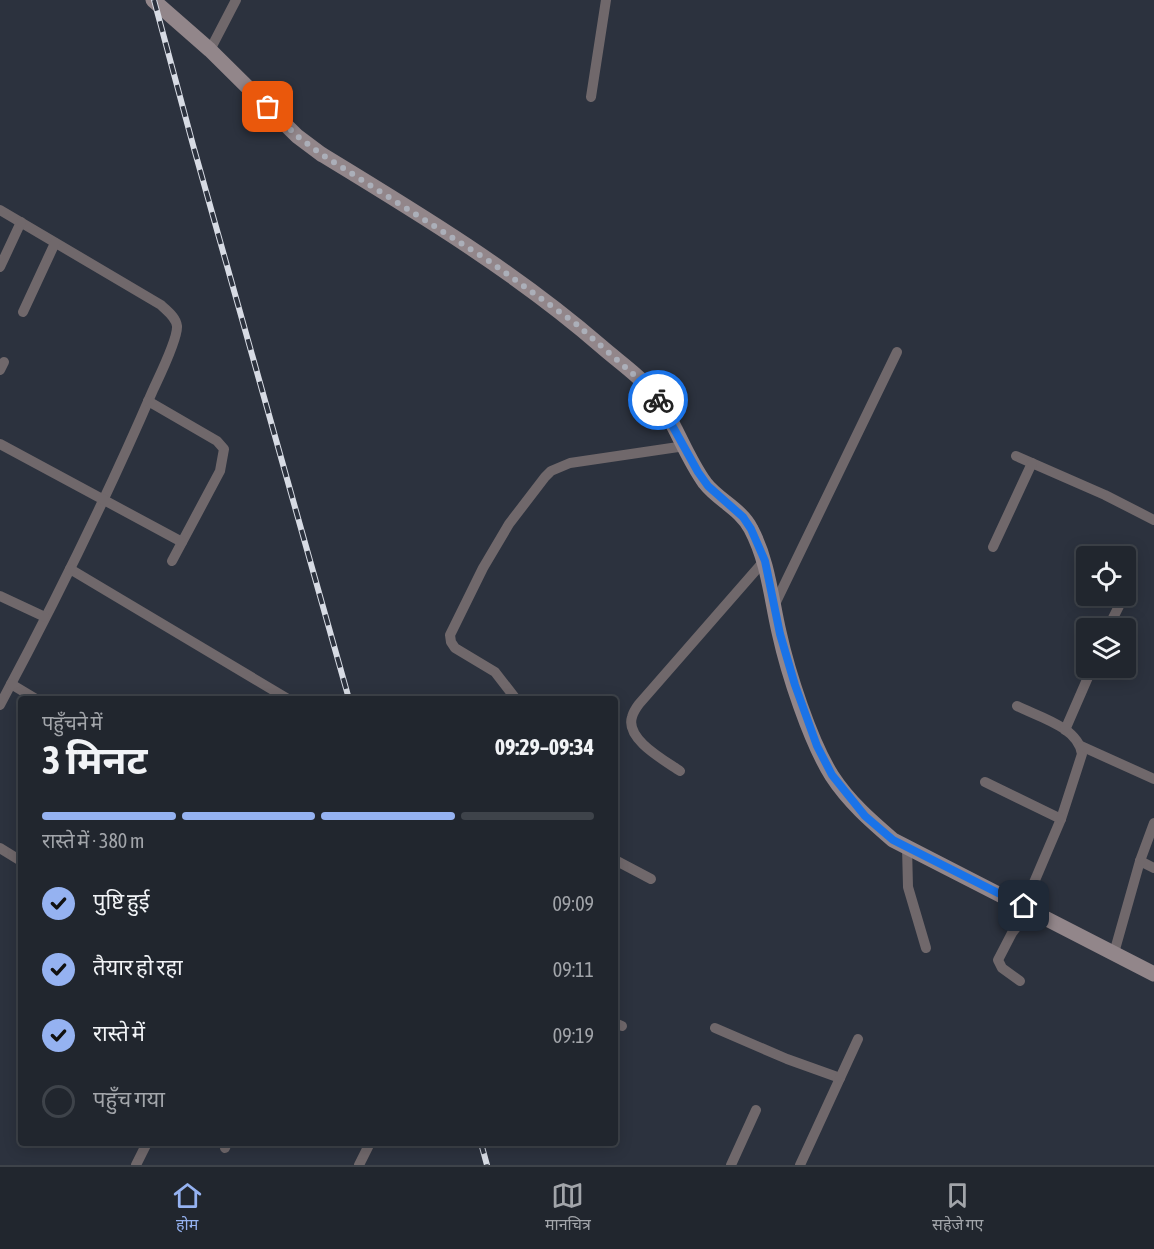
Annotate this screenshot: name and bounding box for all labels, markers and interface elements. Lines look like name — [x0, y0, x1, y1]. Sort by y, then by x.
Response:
pin — [242, 81, 293, 132]
icon: bag — [251, 90, 284, 123]
courier — [628, 370, 688, 430]
icon: bike — [642, 384, 675, 417]
map controls — [1076, 546, 1136, 678]
button: locate — [1076, 546, 1136, 606]
button: layers — [1076, 618, 1136, 678]
text: पहुँचने में — [42, 711, 102, 734]
text: 09:29–09:34 — [495, 734, 594, 760]
text: 3 मिनट — [42, 738, 148, 782]
text: रास्ते में · 380 m — [42, 829, 144, 852]
pin — [998, 880, 1049, 931]
icon: check — [42, 887, 75, 920]
text: पुष्टि हुई — [93, 888, 150, 914]
icon: home — [1007, 889, 1040, 922]
text: 09:09 — [552, 892, 594, 915]
icon: check — [42, 953, 75, 986]
text: तैयार हो रहा — [93, 954, 183, 980]
text: 09:11 — [553, 958, 594, 981]
icon: check — [42, 1019, 75, 1052]
text: रास्ते में — [93, 1020, 145, 1046]
text: 09:19 — [553, 1024, 594, 1047]
text: पहुँच गया — [93, 1086, 165, 1112]
tab: होम — [171, 1179, 204, 1237]
tab: मानचित्र — [545, 1179, 591, 1237]
tab: सहेजे गए — [932, 1179, 983, 1237]

